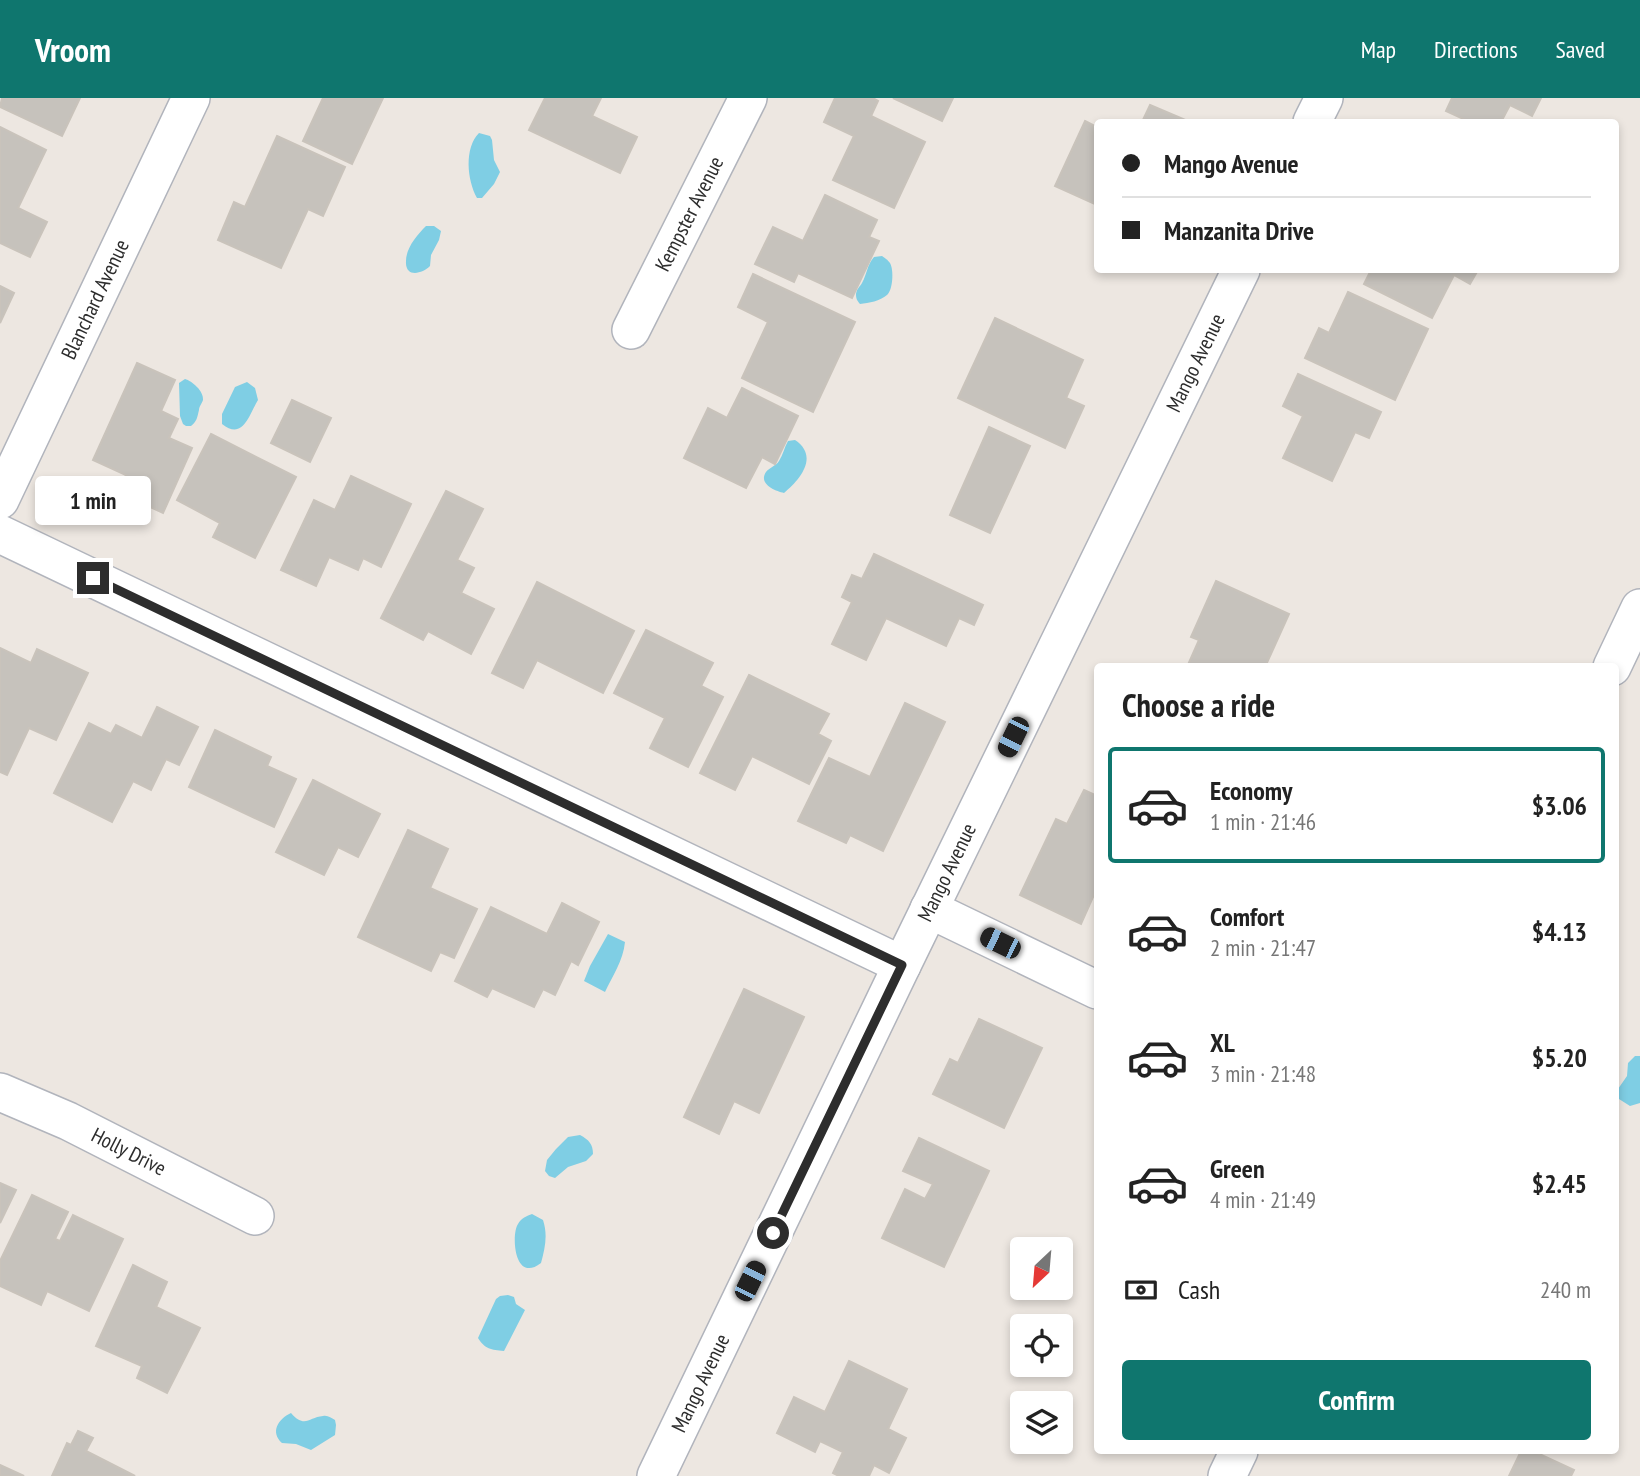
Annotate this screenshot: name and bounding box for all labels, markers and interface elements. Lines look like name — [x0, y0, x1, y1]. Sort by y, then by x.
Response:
text: Vroom — [35, 28, 111, 71]
text: Map — [1361, 34, 1396, 65]
text: Directions — [1434, 34, 1518, 65]
text: Saved — [1556, 34, 1605, 65]
text: Mango Avenue — [1164, 147, 1299, 180]
street label: Kempster Avenue — [649, 152, 729, 276]
text: Manzanita Drive — [1164, 214, 1314, 247]
street label: Blanchard Avenue — [55, 235, 135, 364]
street label: Mango Avenue — [1160, 309, 1231, 416]
callout: 1 min — [35, 476, 151, 526]
text: 1 min — [70, 486, 116, 515]
route end — [77, 562, 109, 594]
text: Choose a ride — [1122, 684, 1275, 726]
car — [995, 714, 1032, 760]
icon: car — [1126, 774, 1189, 837]
text: Economy — [1210, 774, 1292, 807]
text: $3.06 — [1532, 789, 1587, 822]
text: 1 min · 21:46 — [1210, 807, 1316, 836]
street label: Mango Avenue — [911, 819, 982, 926]
icon: car — [1126, 900, 1189, 963]
text: Comfort — [1210, 900, 1284, 933]
text: $4.13 — [1532, 915, 1587, 948]
car — [977, 924, 1024, 962]
text: 2 min · 21:47 — [1210, 933, 1316, 962]
icon: car — [1126, 1026, 1189, 1089]
text: XL — [1210, 1026, 1235, 1059]
text: $5.20 — [1532, 1041, 1587, 1074]
text: 3 min · 21:48 — [1210, 1059, 1316, 1088]
street label: Holly Drive — [87, 1121, 171, 1182]
icon: car — [1126, 1152, 1189, 1215]
text: Green — [1210, 1152, 1265, 1185]
text: $2.45 — [1532, 1167, 1587, 1200]
text: 4 min · 21:49 — [1210, 1185, 1316, 1214]
route start — [757, 1217, 789, 1249]
north arrow — [1010, 1237, 1073, 1300]
map controls — [1010, 1237, 1073, 1454]
car — [732, 1258, 769, 1304]
icon: cash — [1122, 1271, 1160, 1309]
text: Cash — [1178, 1273, 1220, 1306]
text: 240 m — [1540, 1275, 1591, 1304]
button: locate — [1010, 1314, 1073, 1377]
street label: Mango Avenue — [665, 1329, 735, 1437]
button: Confirm — [1122, 1360, 1591, 1440]
button: layers — [1010, 1391, 1073, 1454]

